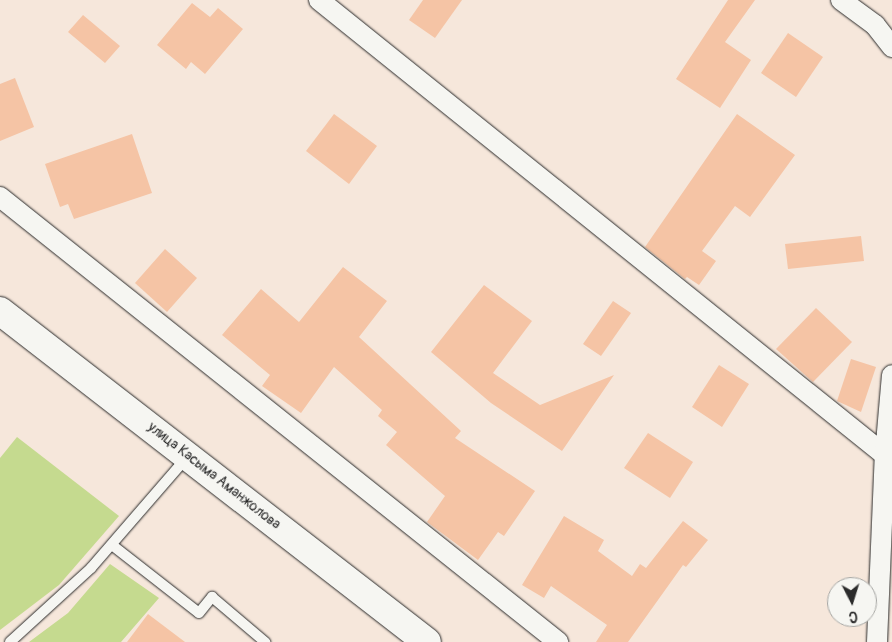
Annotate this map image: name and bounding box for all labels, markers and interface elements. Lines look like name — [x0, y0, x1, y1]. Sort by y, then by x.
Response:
street label: улица Касыма Аманжолова — [144, 419, 284, 533]
north arrow — [827, 577, 877, 627]
text: С — [848, 608, 858, 625]

